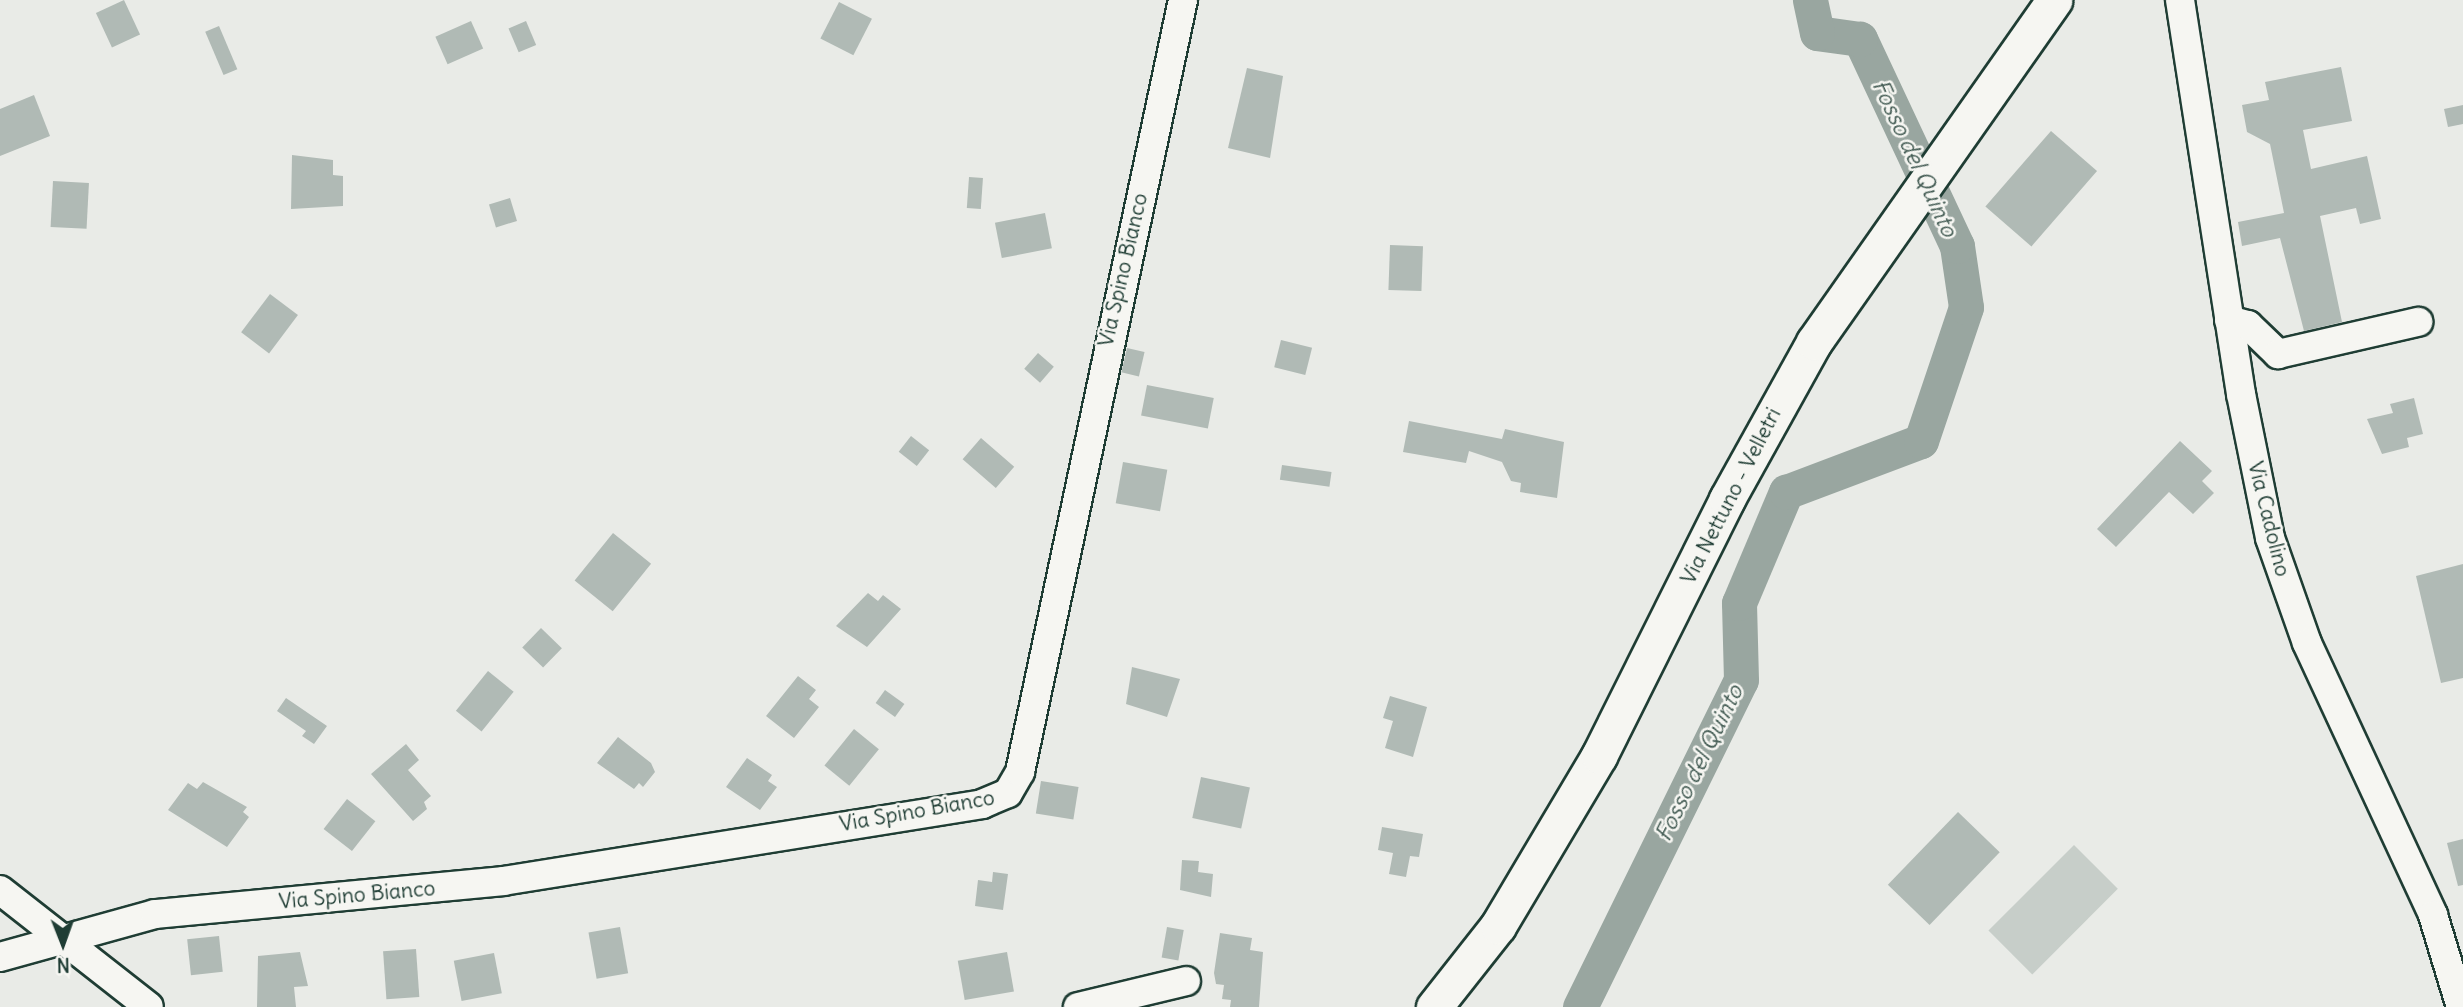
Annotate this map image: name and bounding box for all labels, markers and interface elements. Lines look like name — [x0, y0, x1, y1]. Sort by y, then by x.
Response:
water label: Fosso del Quinto — [1866, 75, 1964, 241]
street label: Via Spino Bianco — [1093, 191, 1153, 349]
street label: Via Nettuno - Velletri — [1676, 404, 1786, 588]
street label: Via Cadolino — [2243, 459, 2295, 579]
water label: Fosso del Quinto — [1649, 680, 1749, 846]
street label: Via Spino Bianco — [837, 785, 997, 837]
street label: Via Spino Bianco — [278, 876, 436, 914]
north arrow — [28, 909, 98, 979]
text: N — [57, 953, 70, 977]

